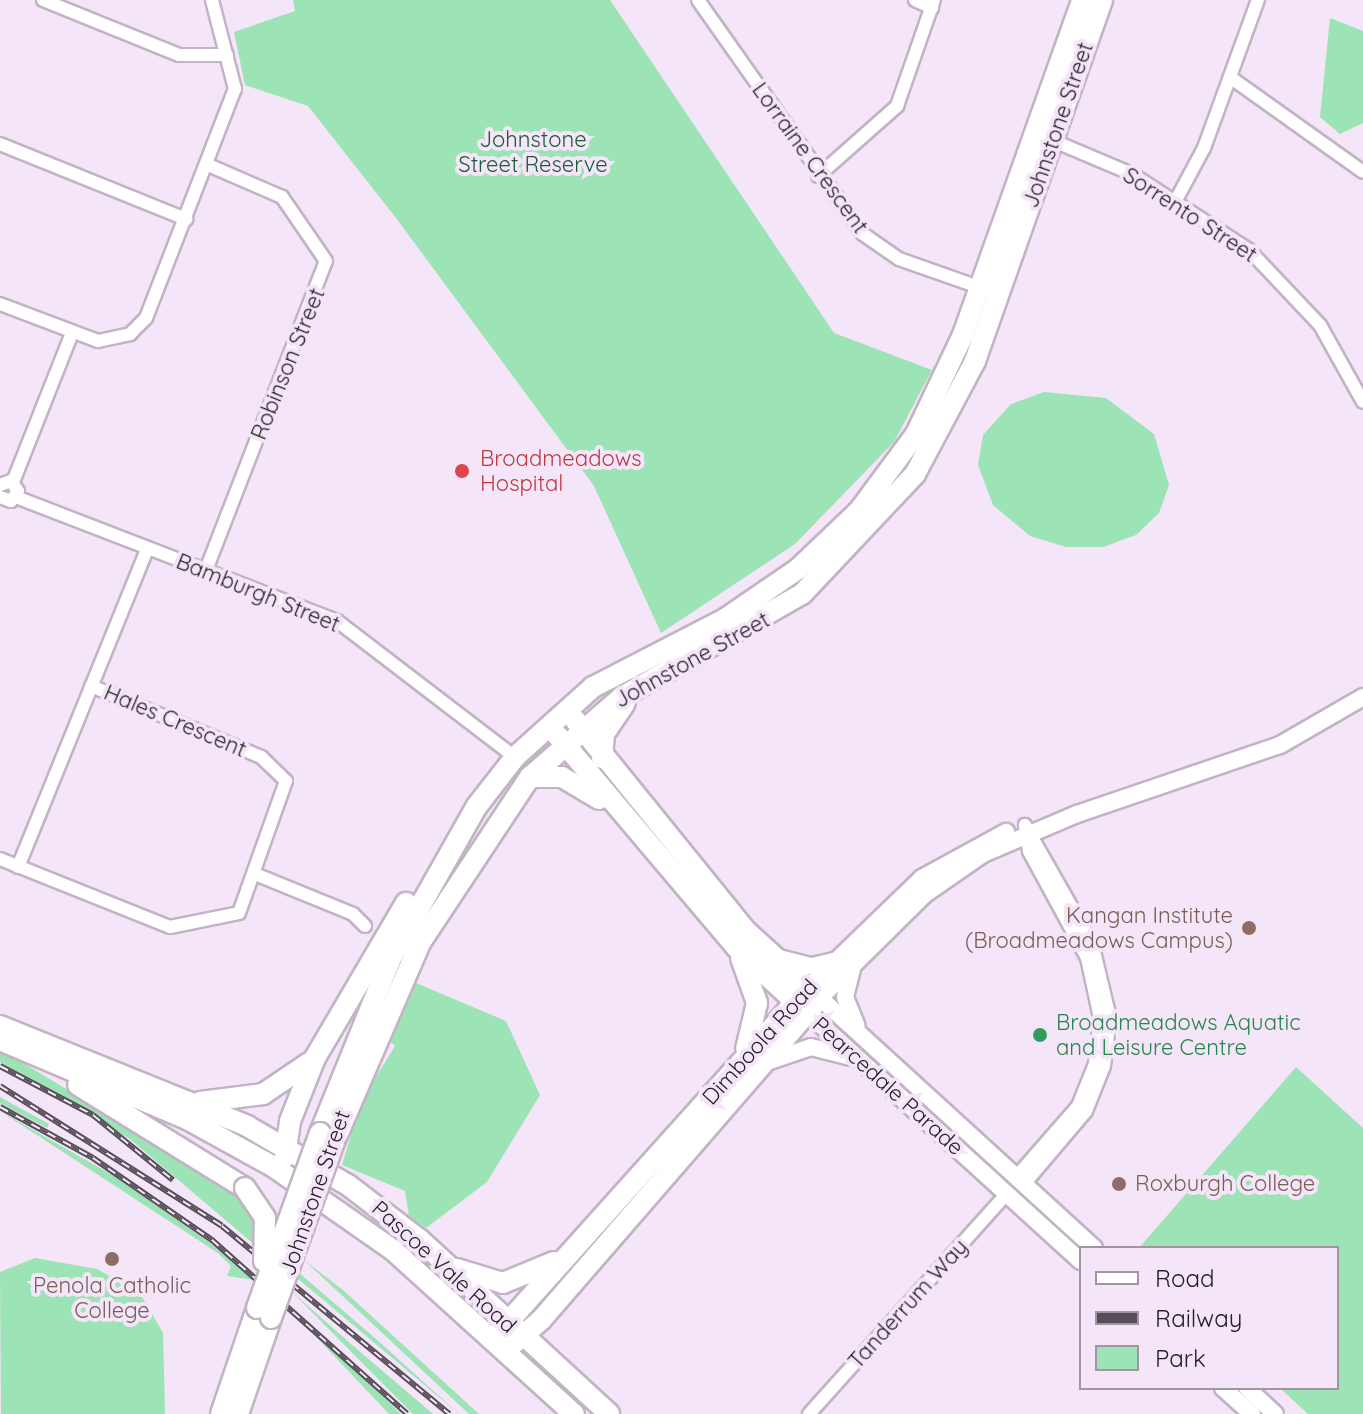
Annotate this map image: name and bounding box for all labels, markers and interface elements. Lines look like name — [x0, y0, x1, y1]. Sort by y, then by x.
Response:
street label: Johnstone Street — [1017, 39, 1099, 211]
street label: Lorraine Crescent — [746, 77, 874, 239]
park label: Johnstone Street Reserve — [458, 126, 608, 178]
street label: Sorrento Street — [1118, 162, 1262, 268]
street label: Robinson Street — [246, 284, 330, 444]
place label: Broadmeadows Hospital — [480, 445, 642, 496]
marker: Broadmeadows Hospital — [451, 460, 473, 482]
street label: Bamburgh Street — [172, 548, 344, 638]
street label: Johnstone Street — [610, 606, 774, 714]
street label: Hales Crescent — [100, 679, 250, 763]
place label: Kangan Institute (Broadmeadows Campus) — [965, 902, 1233, 954]
marker: Kangan Institute (Broadmeadows Campus) — [1240, 919, 1258, 937]
street label: Dimboola Road — [697, 974, 823, 1110]
place label: Broadmeadows Aquatic and Leisure Centre — [1056, 1009, 1301, 1060]
street label: Pearcedale Parade — [807, 1011, 969, 1161]
marker: Broadmeadows Aquatic and Leisure Centre — [1031, 1026, 1049, 1044]
street label: Johnstone Street — [274, 1107, 356, 1279]
place label: Roxburgh College — [1135, 1171, 1315, 1197]
marker: Roxburgh College — [1110, 1175, 1128, 1193]
street label: Pascoe Vale Road — [366, 1195, 522, 1339]
street label: Tanderrum Way — [843, 1234, 973, 1374]
legend — [1079, 1246, 1339, 1390]
marker: Penola Catholic College — [103, 1250, 121, 1268]
text: Road — [1155, 1263, 1215, 1293]
place label: Penola Catholic College — [33, 1272, 191, 1324]
text: Railway — [1155, 1303, 1242, 1333]
text: Park — [1155, 1343, 1206, 1373]

